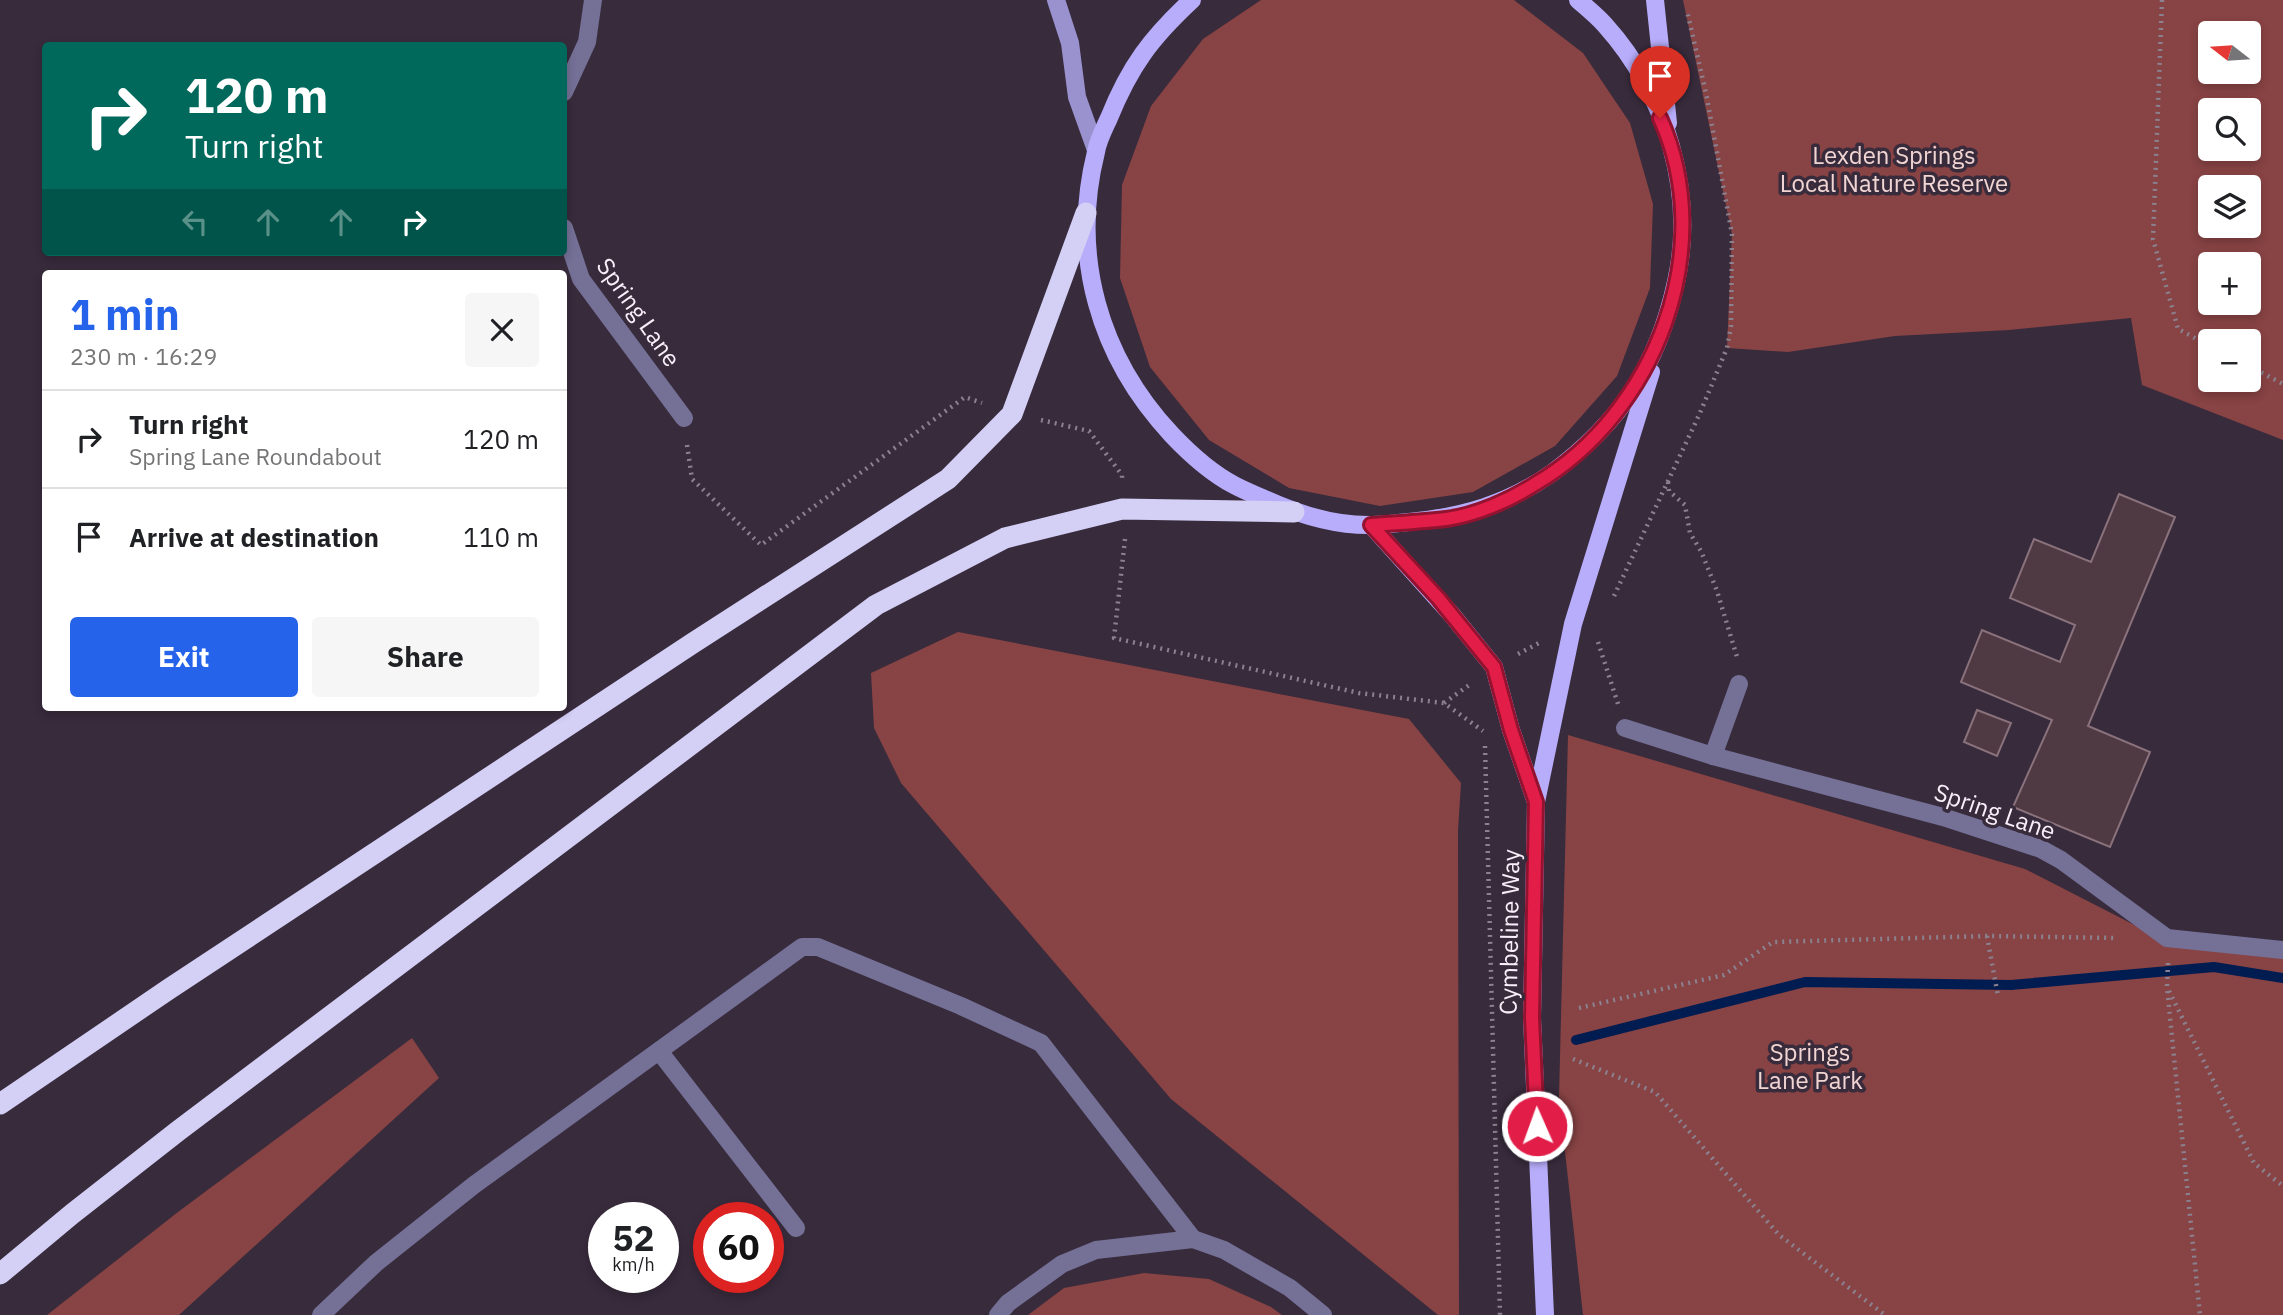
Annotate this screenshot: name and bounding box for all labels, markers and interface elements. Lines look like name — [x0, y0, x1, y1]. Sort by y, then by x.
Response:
north arrow — [2198, 21, 2261, 84]
map controls — [2198, 21, 2261, 392]
pin — [1630, 46, 1690, 118]
icon: arrive — [1641, 57, 1679, 95]
text: 120 m — [185, 63, 329, 126]
icon: right — [70, 70, 161, 161]
button: search — [2198, 98, 2261, 161]
text: Turn right — [185, 125, 323, 167]
park label: Lexden Springs Local Nature Reserve — [1780, 139, 2008, 199]
button: layers — [2198, 175, 2261, 238]
icon: left — [176, 203, 214, 241]
icon: ahead — [249, 203, 287, 241]
icon: ahead — [322, 203, 360, 241]
icon: right — [395, 203, 433, 241]
street label: Spring Lane — [590, 251, 688, 373]
button: + — [2198, 252, 2261, 315]
text: 1 min — [70, 287, 180, 342]
button: close — [465, 293, 539, 367]
button: − — [2198, 329, 2261, 392]
text: 230 m · 16:29 — [70, 341, 217, 371]
text: Turn right — [129, 407, 248, 441]
icon: right — [70, 420, 108, 458]
text: 120 m — [463, 422, 539, 456]
text: Spring Lane Roundabout — [129, 441, 382, 471]
icon: arrive — [70, 518, 108, 556]
text: Arrive at destination — [129, 520, 379, 554]
text: 110 m — [463, 520, 539, 554]
button: Exit — [70, 617, 298, 697]
button: Share — [312, 617, 539, 697]
street label: Spring Lane — [1930, 775, 2060, 847]
street label: Cymbeline Way — [1492, 849, 1526, 1015]
park label: Springs Lane Park — [1757, 1036, 1863, 1096]
position arrow — [1500, 1089, 1574, 1163]
speed limit sign: 60 — [693, 1202, 784, 1293]
text: 52 — [612, 1215, 655, 1261]
text: km/h — [612, 1253, 655, 1276]

